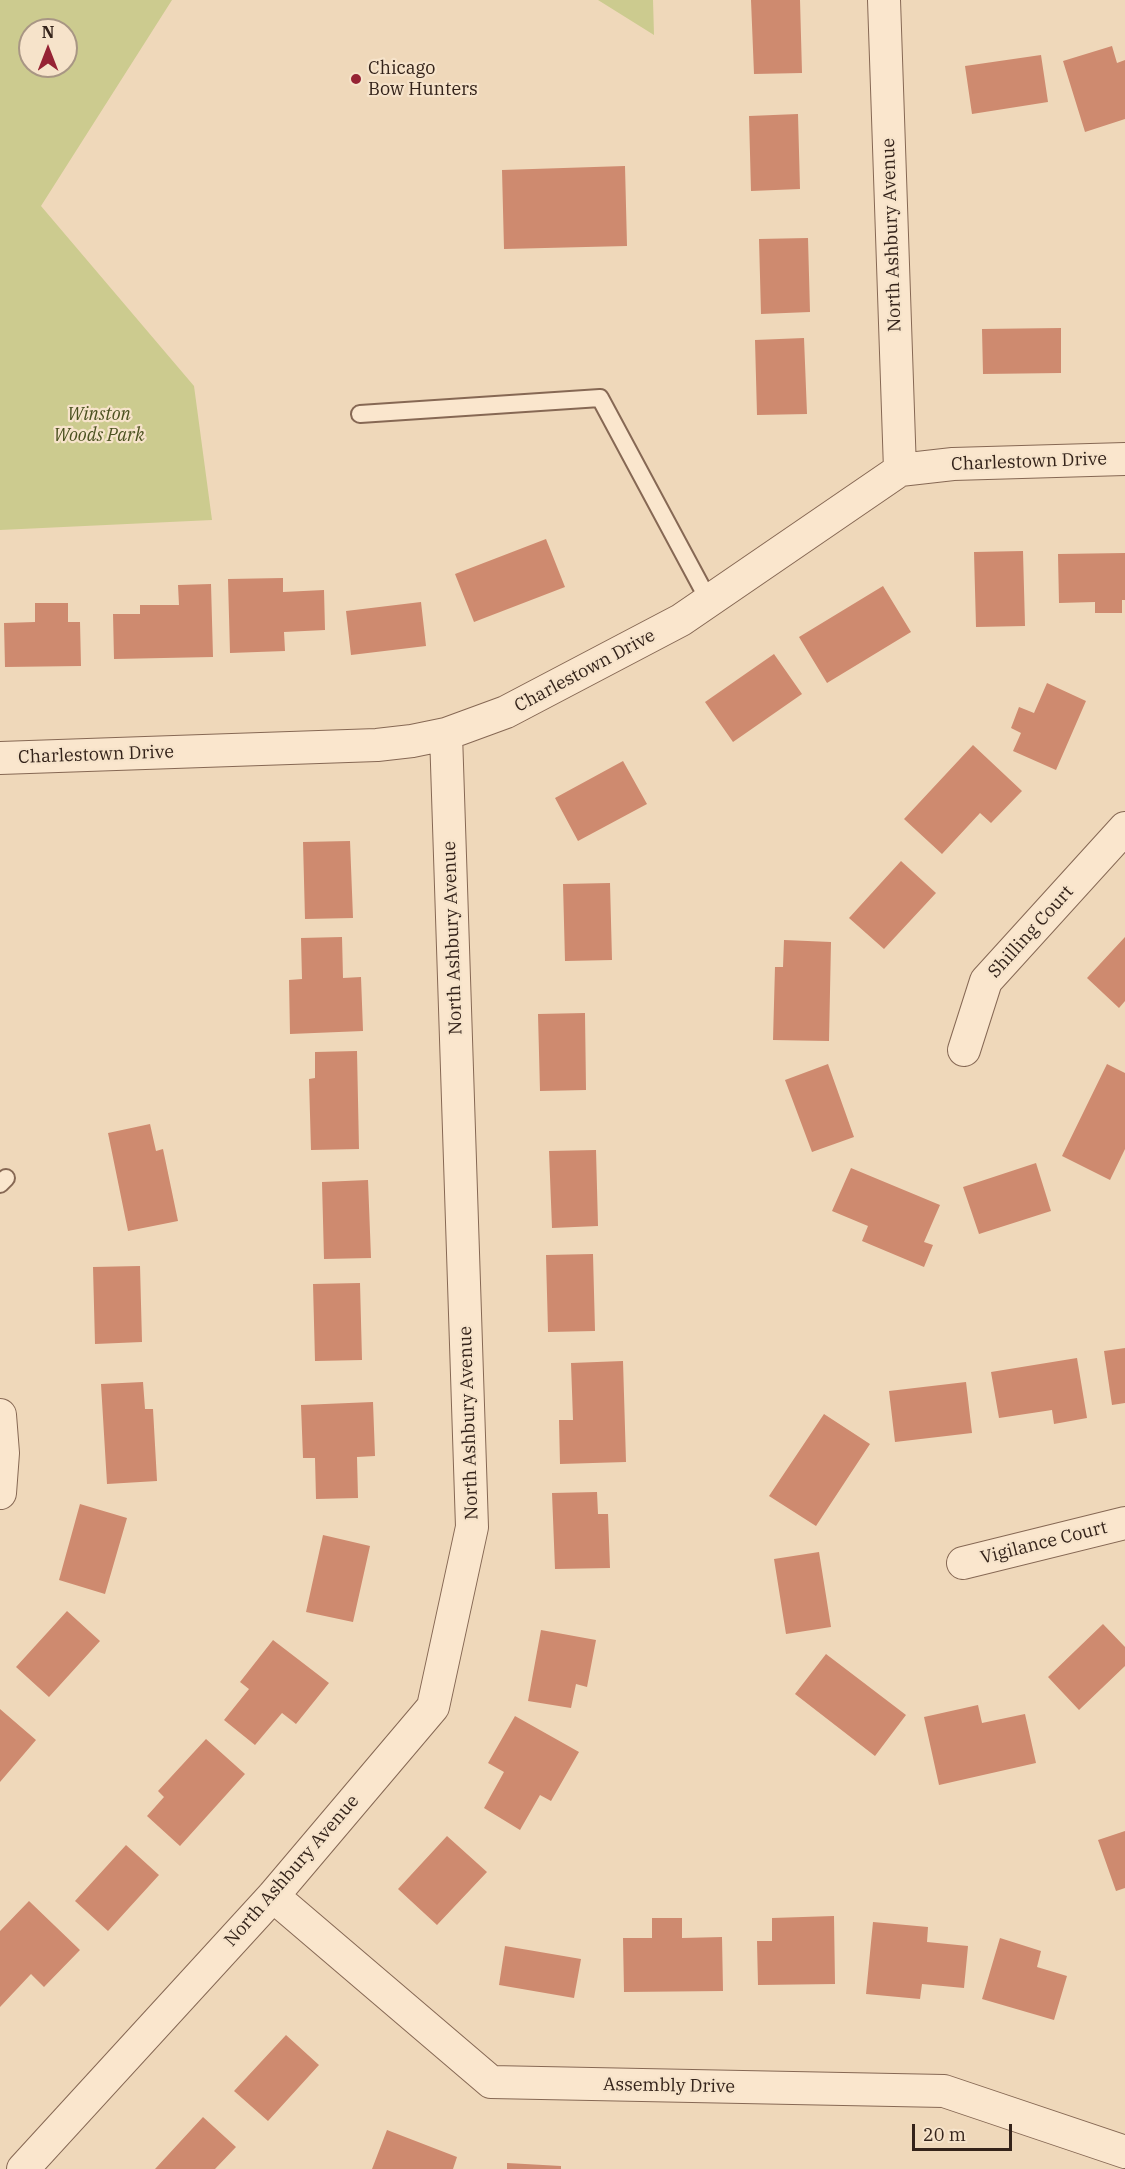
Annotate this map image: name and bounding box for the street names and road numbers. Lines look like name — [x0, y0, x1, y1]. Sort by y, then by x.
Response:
street label: North Ashbury Avenue — [878, 138, 906, 332]
street label: Charlestown Drive — [951, 448, 1107, 476]
street label: Charlestown Drive — [511, 625, 659, 717]
street label: Charlestown Drive — [18, 741, 174, 769]
street label: North Ashbury Avenue — [439, 841, 467, 1035]
street label: Shilling Court — [984, 881, 1078, 983]
street label: North Ashbury Avenue — [455, 1326, 483, 1520]
street label: Vigilance Court — [978, 1517, 1110, 1569]
street label: North Ashbury Avenue — [220, 1791, 364, 1951]
street label: Assembly Drive — [603, 2074, 735, 2098]

